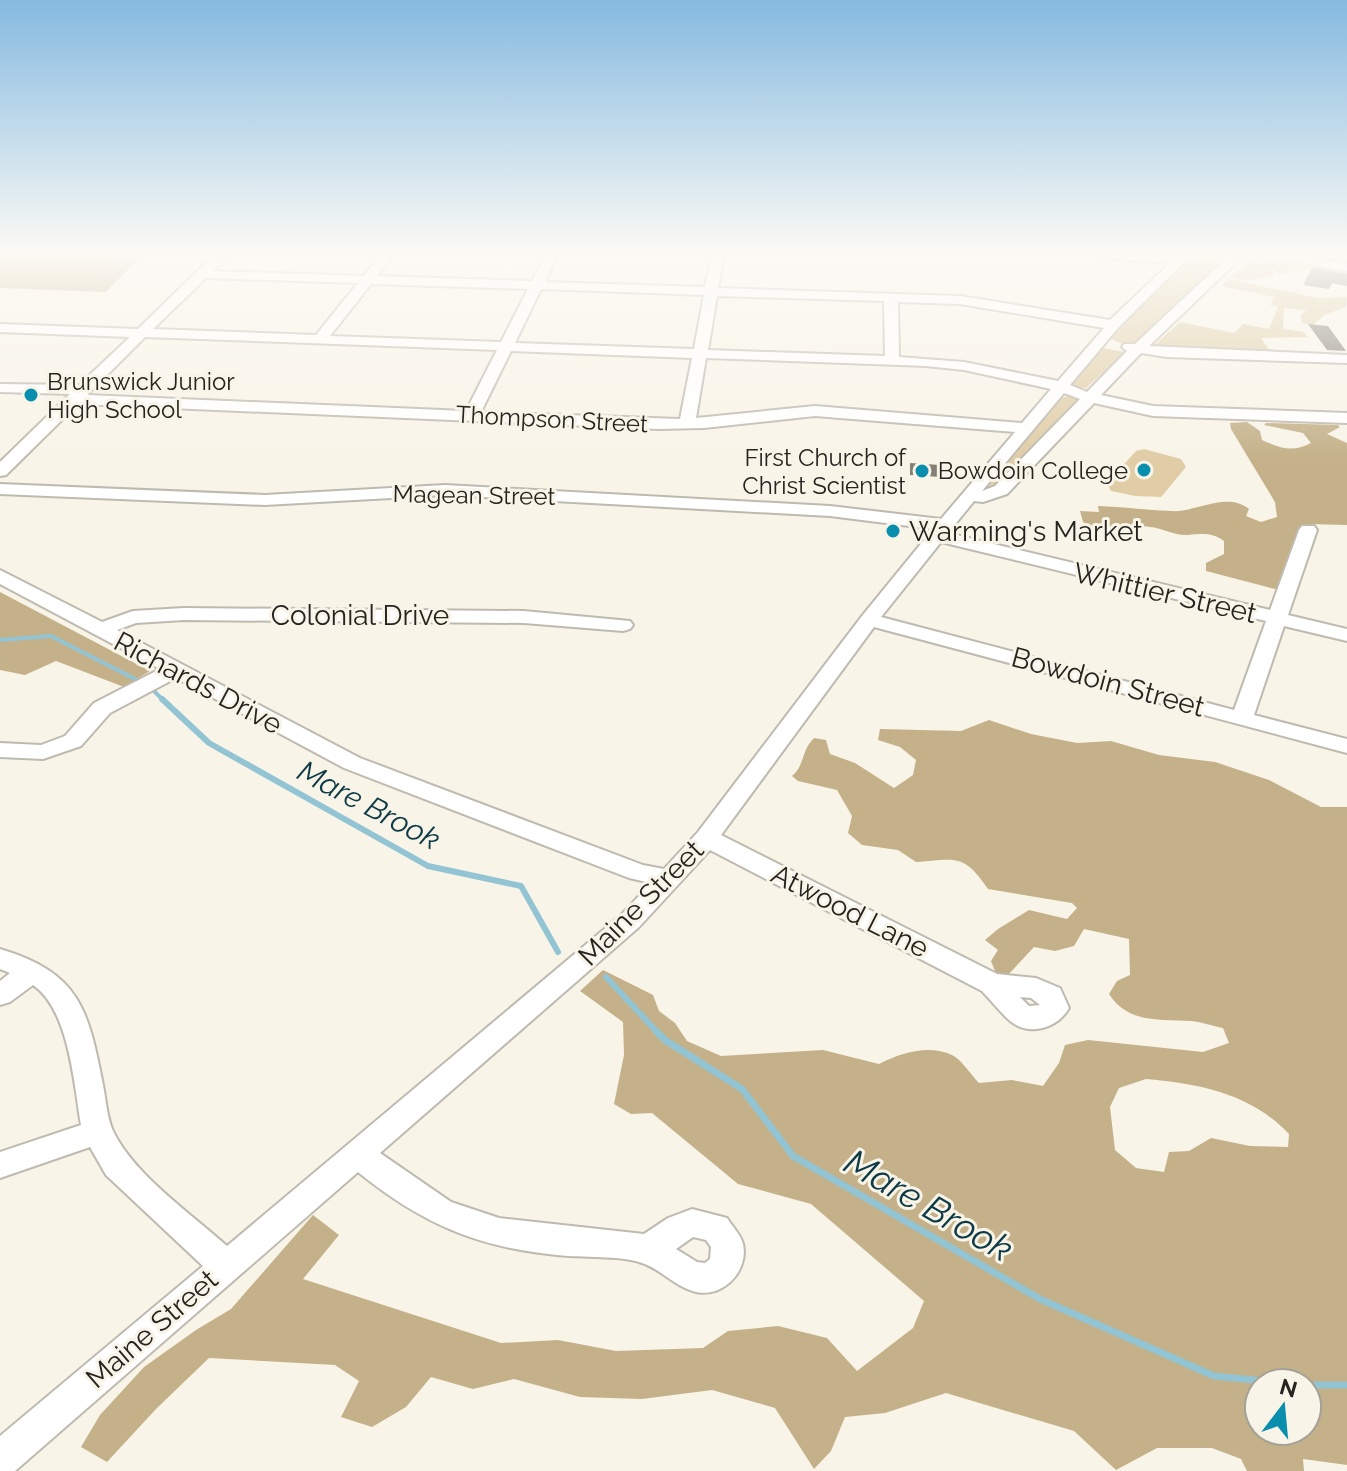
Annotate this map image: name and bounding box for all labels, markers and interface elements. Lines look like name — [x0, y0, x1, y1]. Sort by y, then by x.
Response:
place label: Brunswick Junior High School — [47, 367, 235, 424]
marker: Brunswick Junior High School — [22, 386, 40, 404]
street label: Thompson Street — [455, 399, 649, 439]
place label: First Church of Christ Scientist — [742, 443, 907, 500]
place label: Bowdoin College — [938, 456, 1128, 485]
marker: Bowdoin College — [1135, 461, 1153, 479]
marker: First Church of Christ Scientist — [913, 462, 931, 480]
street label: Magean Street — [392, 479, 556, 511]
place label: Warming's Market — [909, 515, 1143, 548]
marker: Warming's Market — [884, 522, 902, 540]
street label: Whittier Street — [1070, 556, 1260, 630]
street label: Colonial Drive — [271, 599, 449, 632]
street label: Richards Drive — [108, 625, 288, 741]
street label: Bowdoin Street — [1008, 640, 1209, 724]
water label: Mare Brook — [292, 753, 446, 857]
street label: Maine Street — [572, 833, 711, 972]
street label: Atwood Lane — [766, 857, 934, 965]
water label: Mare Brook — [838, 1140, 1020, 1270]
street label: Maine Street — [80, 1263, 225, 1395]
north arrow — [1243, 1367, 1323, 1447]
text: N — [1277, 1373, 1300, 1403]

